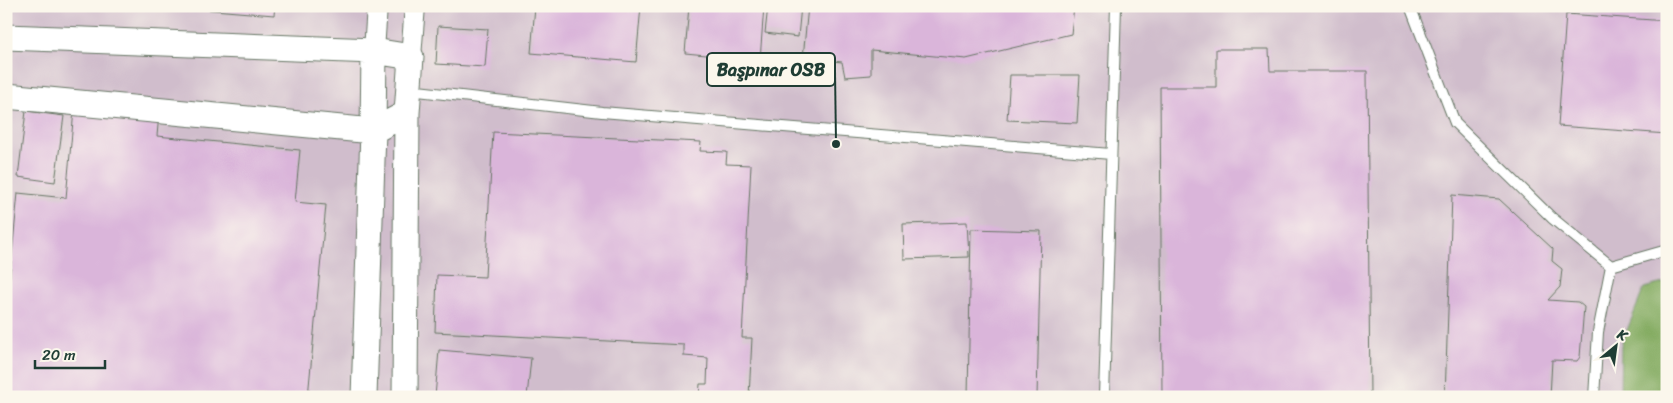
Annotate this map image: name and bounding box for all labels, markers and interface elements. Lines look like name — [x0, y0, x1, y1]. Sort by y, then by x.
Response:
callout: Başpınar OSB — [707, 53, 835, 86]
text: Başpınar OSB — [717, 54, 826, 86]
north arrow — [1590, 320, 1640, 370]
text: K — [1611, 322, 1633, 349]
scale bar — [35, 338, 105, 370]
text: 20 m — [42, 342, 76, 368]

